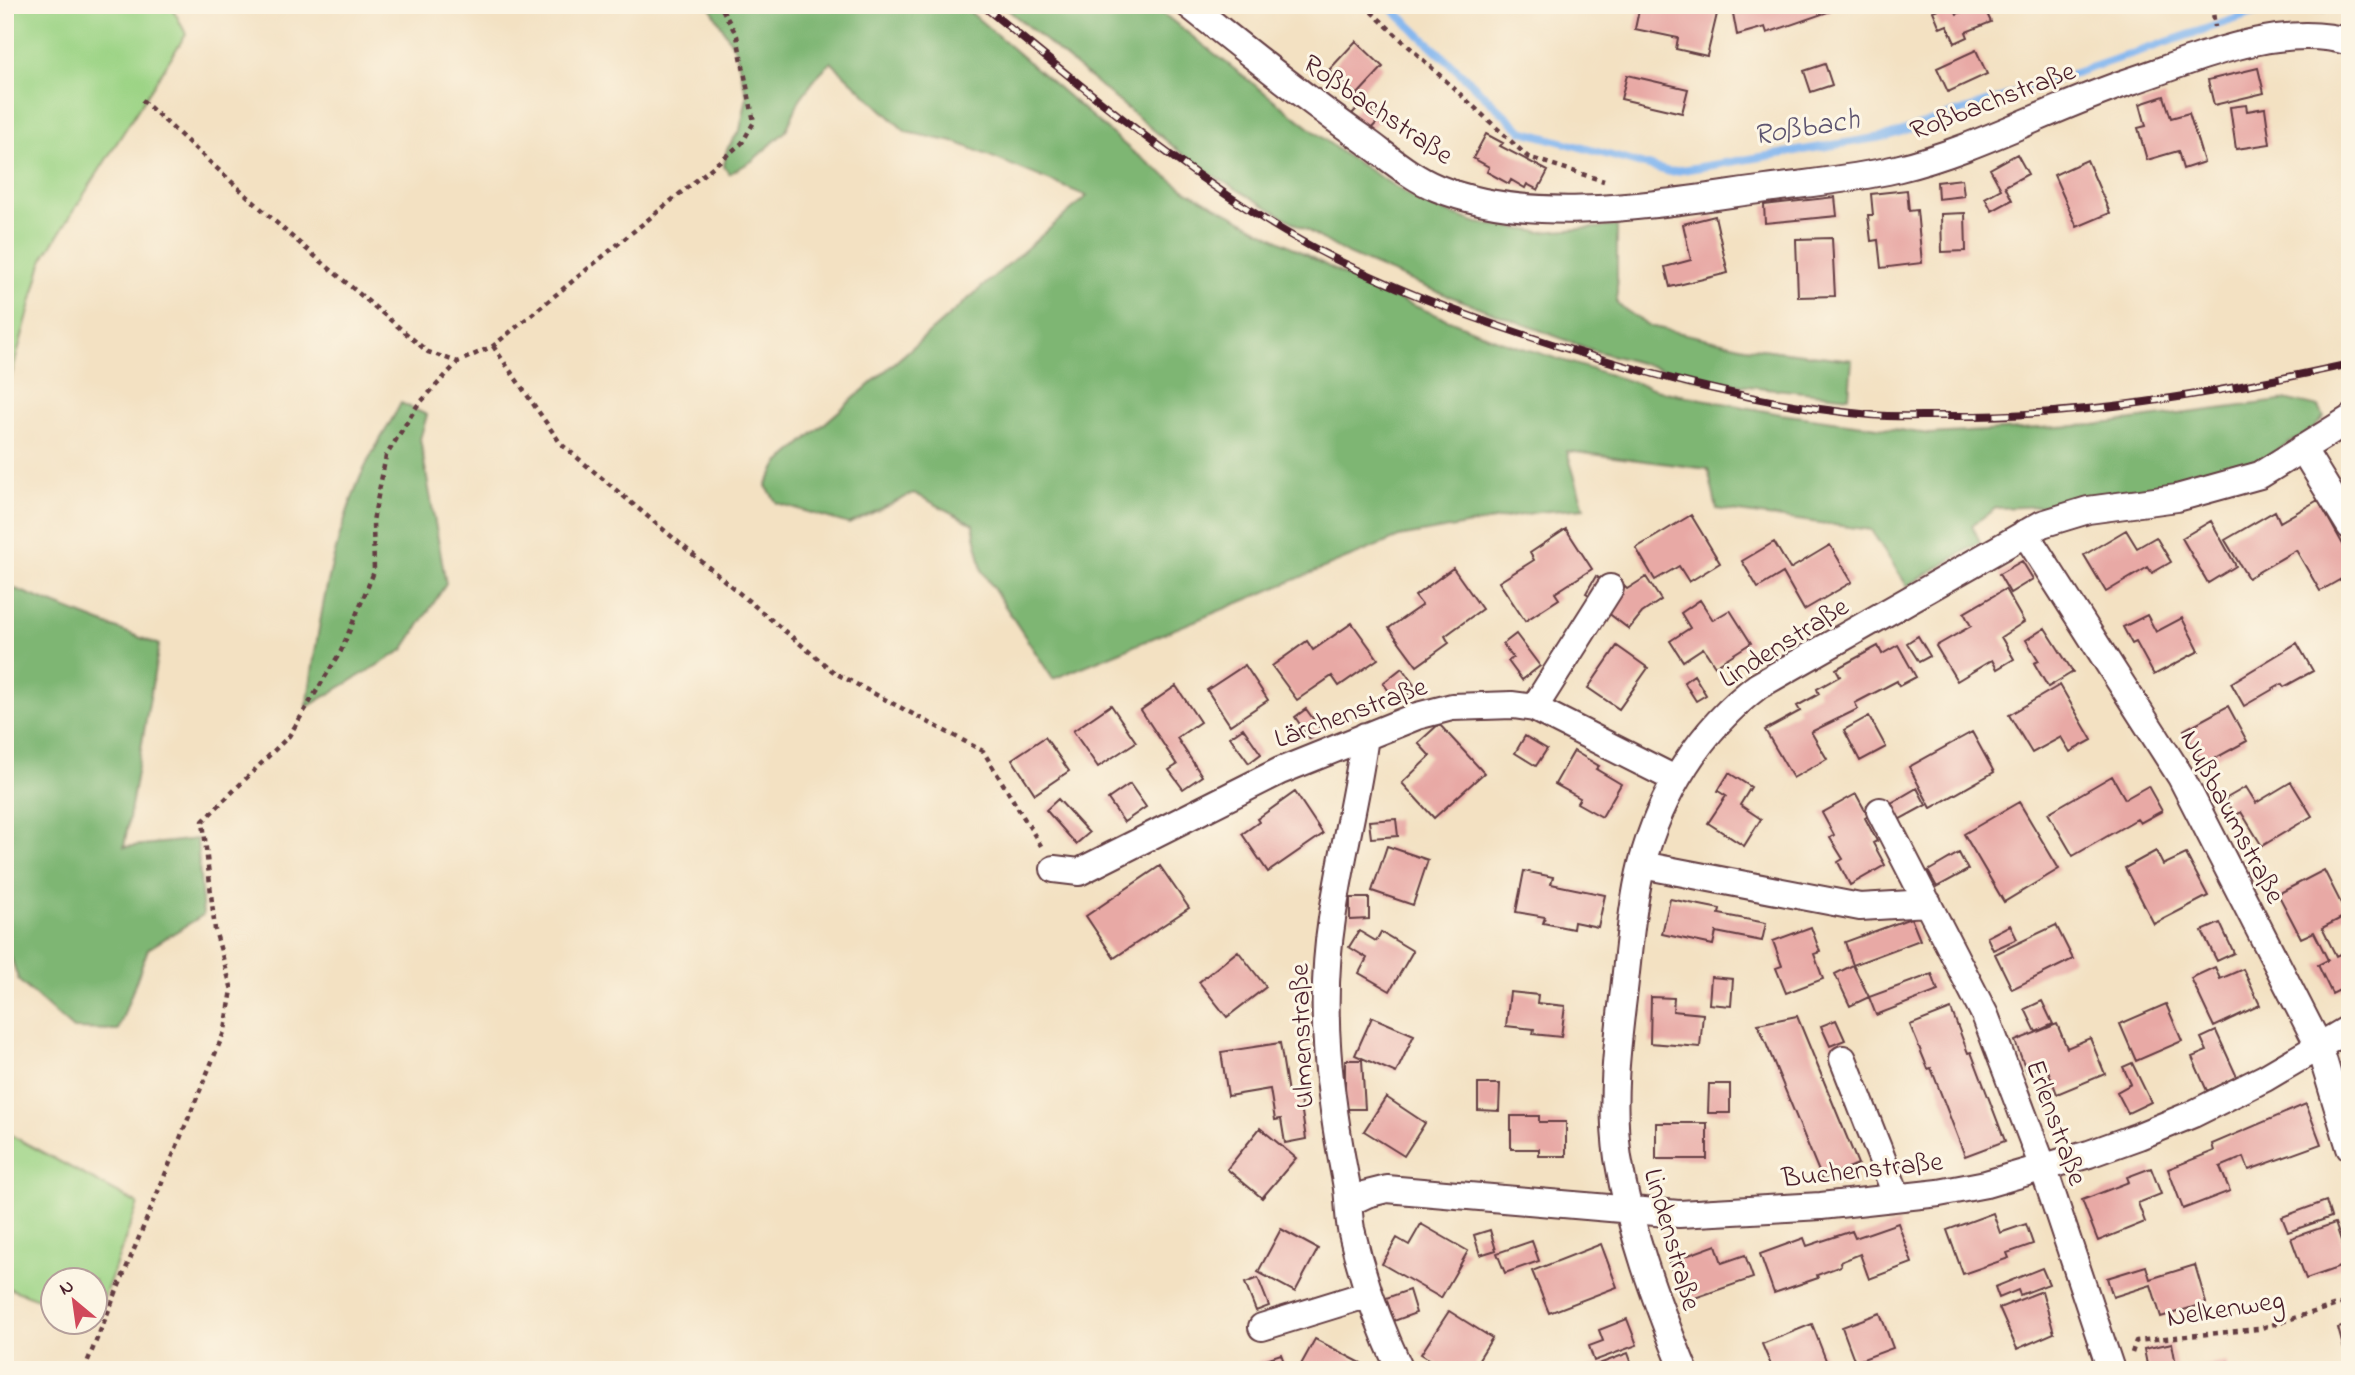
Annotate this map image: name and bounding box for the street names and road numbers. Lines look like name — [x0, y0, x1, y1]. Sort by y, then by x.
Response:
street label: Roßbachstraße — [1293, 45, 1461, 177]
street label: Roßbachstraße — [1905, 52, 2082, 153]
street label: Lindenstraße — [1712, 588, 1858, 700]
street label: Lärchenstraße — [1269, 668, 1434, 761]
street label: Nußbaumstraße — [2168, 723, 2294, 912]
street label: Ulmenstraße — [1280, 962, 1327, 1109]
street label: Erlenstraße — [2013, 1054, 2097, 1192]
street label: Buchenstraße — [1779, 1143, 1945, 1200]
street label: Lindenstraße — [1631, 1164, 1711, 1316]
street label: Nelkenweg — [2164, 1281, 2287, 1340]

